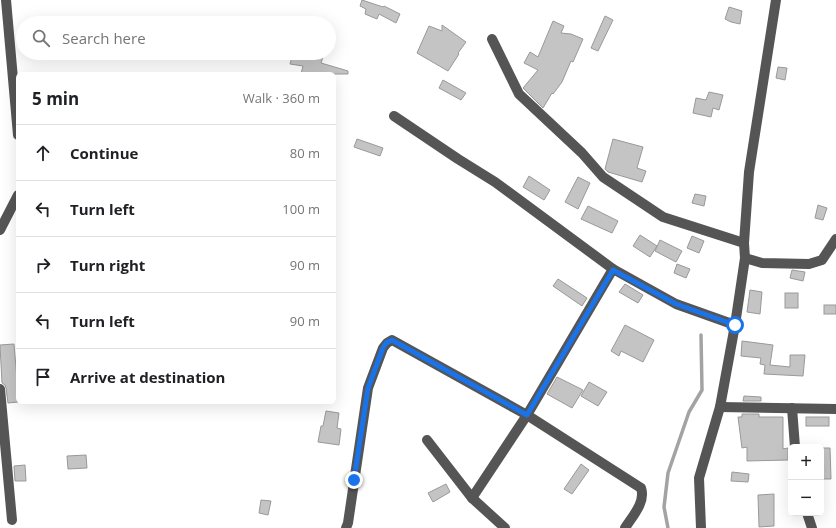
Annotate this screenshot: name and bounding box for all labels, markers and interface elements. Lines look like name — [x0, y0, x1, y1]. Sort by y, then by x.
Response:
search box — [16, 16, 336, 60]
icon: search — [30, 27, 52, 49]
text: Search here — [62, 28, 146, 48]
text: 5 min — [32, 87, 79, 110]
text: Walk · 360 m — [243, 89, 320, 107]
icon: ahead — [32, 142, 54, 164]
text: Continue — [70, 143, 138, 163]
text: 80 m — [290, 144, 320, 162]
icon: left — [32, 198, 54, 220]
text: Turn left — [70, 199, 135, 219]
text: 100 m — [282, 200, 320, 218]
icon: right — [32, 254, 54, 276]
text: Turn right — [70, 255, 145, 275]
text: 90 m — [290, 256, 320, 274]
icon: left — [32, 310, 54, 332]
text: Turn left — [70, 311, 135, 331]
text: 90 m — [290, 312, 320, 330]
route start — [726, 316, 744, 334]
icon: arrive — [32, 366, 54, 388]
text: Arrive at destination — [70, 367, 225, 387]
map controls — [788, 444, 824, 516]
button: + — [788, 444, 824, 480]
route end — [345, 471, 363, 489]
button: − — [788, 480, 824, 516]

